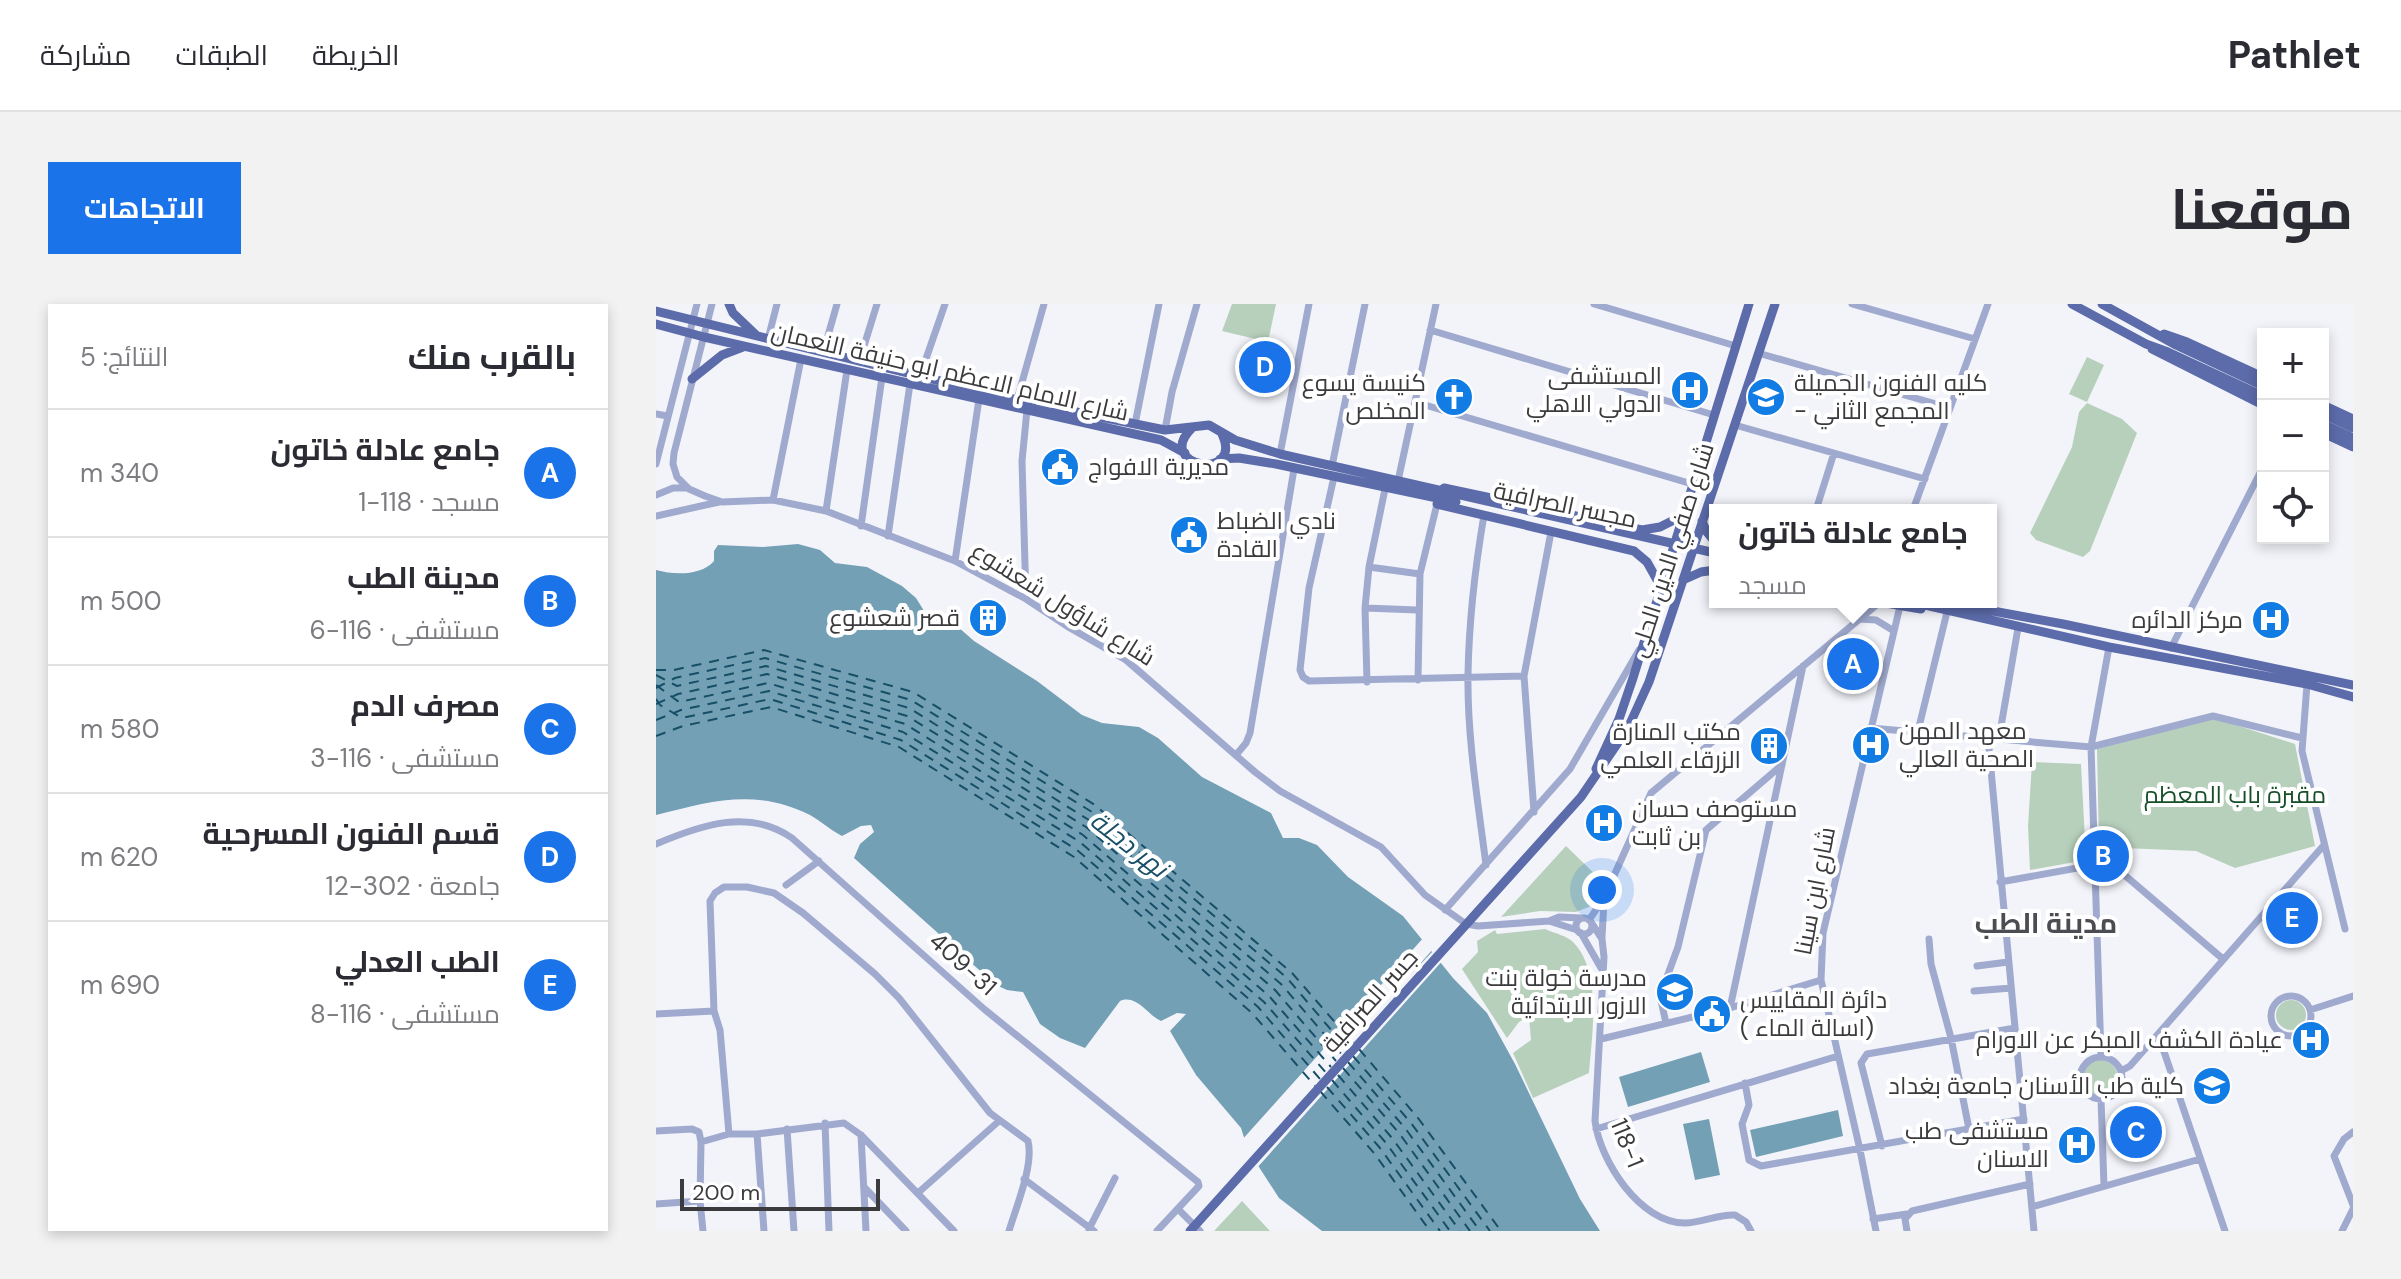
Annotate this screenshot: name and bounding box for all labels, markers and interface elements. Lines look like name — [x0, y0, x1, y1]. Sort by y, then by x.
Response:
text: Pathlet — [2228, 30, 2361, 80]
text: مشاركة — [40, 37, 131, 74]
text: الطبقات — [175, 37, 268, 74]
text: الخريطة — [312, 37, 399, 74]
button: الاتجاهات — [48, 162, 241, 254]
text: موقعنا — [2170, 173, 2353, 246]
street label: شارع الامام الاعظم ابو حنيفة النعمان — [768, 315, 1132, 429]
map controls — [2257, 328, 2329, 544]
button: + — [2257, 328, 2329, 400]
text: بالقرب منك — [408, 335, 576, 380]
pin: D — [1239, 337, 1291, 397]
text: النتائج: 5 — [80, 340, 168, 374]
place label: المستشفى الدولي الاهلي — [1526, 360, 1662, 423]
place label: كنيسة يسوع المخلص — [1302, 367, 1426, 426]
place label: كليه الفنون الجميلة - المجمع الثاني — [1794, 367, 1987, 430]
hospital icon: المستشفى الدولي الاهلي — [1669, 369, 1711, 411]
church icon: كنيسة يسوع المخلص — [1433, 376, 1475, 418]
school or university icon: كليه الفنون الجميلة - المجمع الثاني — [1745, 376, 1787, 418]
button: − — [2257, 400, 2329, 472]
text: جامع عادلة خاتون — [270, 430, 500, 469]
street label: شارع صفي الدين الحلي — [1622, 439, 1725, 662]
public building icon: مديرية الافواج — [1039, 446, 1081, 488]
place label: مديرية الافواج — [1088, 451, 1229, 483]
text: 340 m — [80, 456, 159, 490]
text: A — [541, 456, 559, 490]
button: locate — [2257, 472, 2329, 544]
street label: مجسر الصرافية — [1491, 474, 1640, 535]
text: مسجد · 118-1 — [358, 485, 500, 519]
popup — [1709, 504, 1997, 608]
place label: نادي الضباط القادة — [1217, 505, 1336, 564]
text: جامع عادلة خاتون — [1738, 513, 1968, 552]
public building icon: نادي الضباط القادة — [1168, 514, 1210, 556]
street label: شارع شاؤول شعشوع — [965, 534, 1161, 674]
text: مدينة الطب — [347, 558, 500, 597]
text: مسجد — [1738, 568, 1807, 602]
text: 500 m — [80, 584, 162, 618]
text: B — [542, 584, 558, 618]
building icon: قصر شعشوع — [967, 597, 1009, 639]
hospital icon: مركز الدائره — [2250, 599, 2292, 641]
place label: قصر شعشوع — [829, 602, 960, 634]
place label: مركز الدائره — [2132, 604, 2243, 635]
text: مستشفى · 116-6 — [309, 613, 500, 647]
pin: A — [1827, 634, 1879, 694]
text: مصرف الدم — [350, 686, 500, 725]
text: 580 m — [80, 712, 160, 746]
text: C — [540, 712, 560, 746]
place label: معهد المهن الصحية العالي — [1899, 715, 2034, 778]
place label: مكتب المنارة الزرقاء العلمي — [1600, 716, 1741, 779]
hospital icon: معهد المهن الصحية العالي — [1850, 724, 1892, 766]
building icon: مكتب المنارة الزرقاء العلمي — [1748, 725, 1790, 767]
text: مستشفى · 116-3 — [310, 741, 500, 775]
park label: مقبرة باب المعظم — [2144, 779, 2326, 811]
place label: مستوصف حسان بن ثابت — [1632, 793, 1797, 852]
hospital icon: مستوصف حسان بن ثابت — [1583, 802, 1625, 844]
water label: نهر دجلة — [1083, 803, 1177, 887]
text: قسم الفنون المسرحية — [203, 814, 500, 853]
street label: شارع ابن سينا — [1787, 824, 1843, 958]
pin: B — [2077, 826, 2129, 886]
text: 620 m — [80, 840, 158, 874]
text: D — [541, 840, 559, 874]
text: جامعة · 302-12 — [326, 869, 500, 903]
your location — [1582, 870, 1622, 910]
pin: E — [2266, 888, 2318, 948]
district label: مدينة الطب — [1975, 905, 2117, 942]
street label: 409-31 — [923, 925, 1004, 1002]
text: الطب العدلي — [335, 942, 500, 981]
street label: جسر الصرافية — [1315, 942, 1424, 1059]
place label: مدرسة خولة بنت الازور الابتدائية — [1485, 962, 1647, 1021]
text: 690 m — [80, 968, 160, 1002]
text: E — [542, 968, 558, 1002]
school or university icon: مدرسة خولة بنت الازور الابتدائية — [1654, 971, 1696, 1013]
place label: دائرة المقاييس ( اسالة الماء) — [1740, 984, 1887, 1043]
public building icon: دائرة المقاييس ( اسالة الماء) — [1691, 993, 1733, 1035]
text: مستشفى · 116-8 — [310, 997, 500, 1031]
hospital icon: عيادة الكشف المبكر عن الاورام — [2290, 1019, 2332, 1061]
place label: عيادة الكشف المبكر عن الاورام — [1976, 1024, 2283, 1056]
school or university icon: كلية طب الأسنان جامعة بغداد — [2191, 1065, 2233, 1107]
place label: كلية طب الأسنان جامعة بغداد — [1888, 1070, 2184, 1101]
pin: C — [2110, 1102, 2162, 1162]
street label: 118-1 — [1604, 1114, 1651, 1172]
place label: مستشفى طب الاسنان — [1905, 1115, 2049, 1174]
hospital icon: مستشفى طب الاسنان — [2056, 1124, 2098, 1166]
scale bar — [680, 1175, 880, 1211]
text: 200 m — [692, 1178, 760, 1207]

